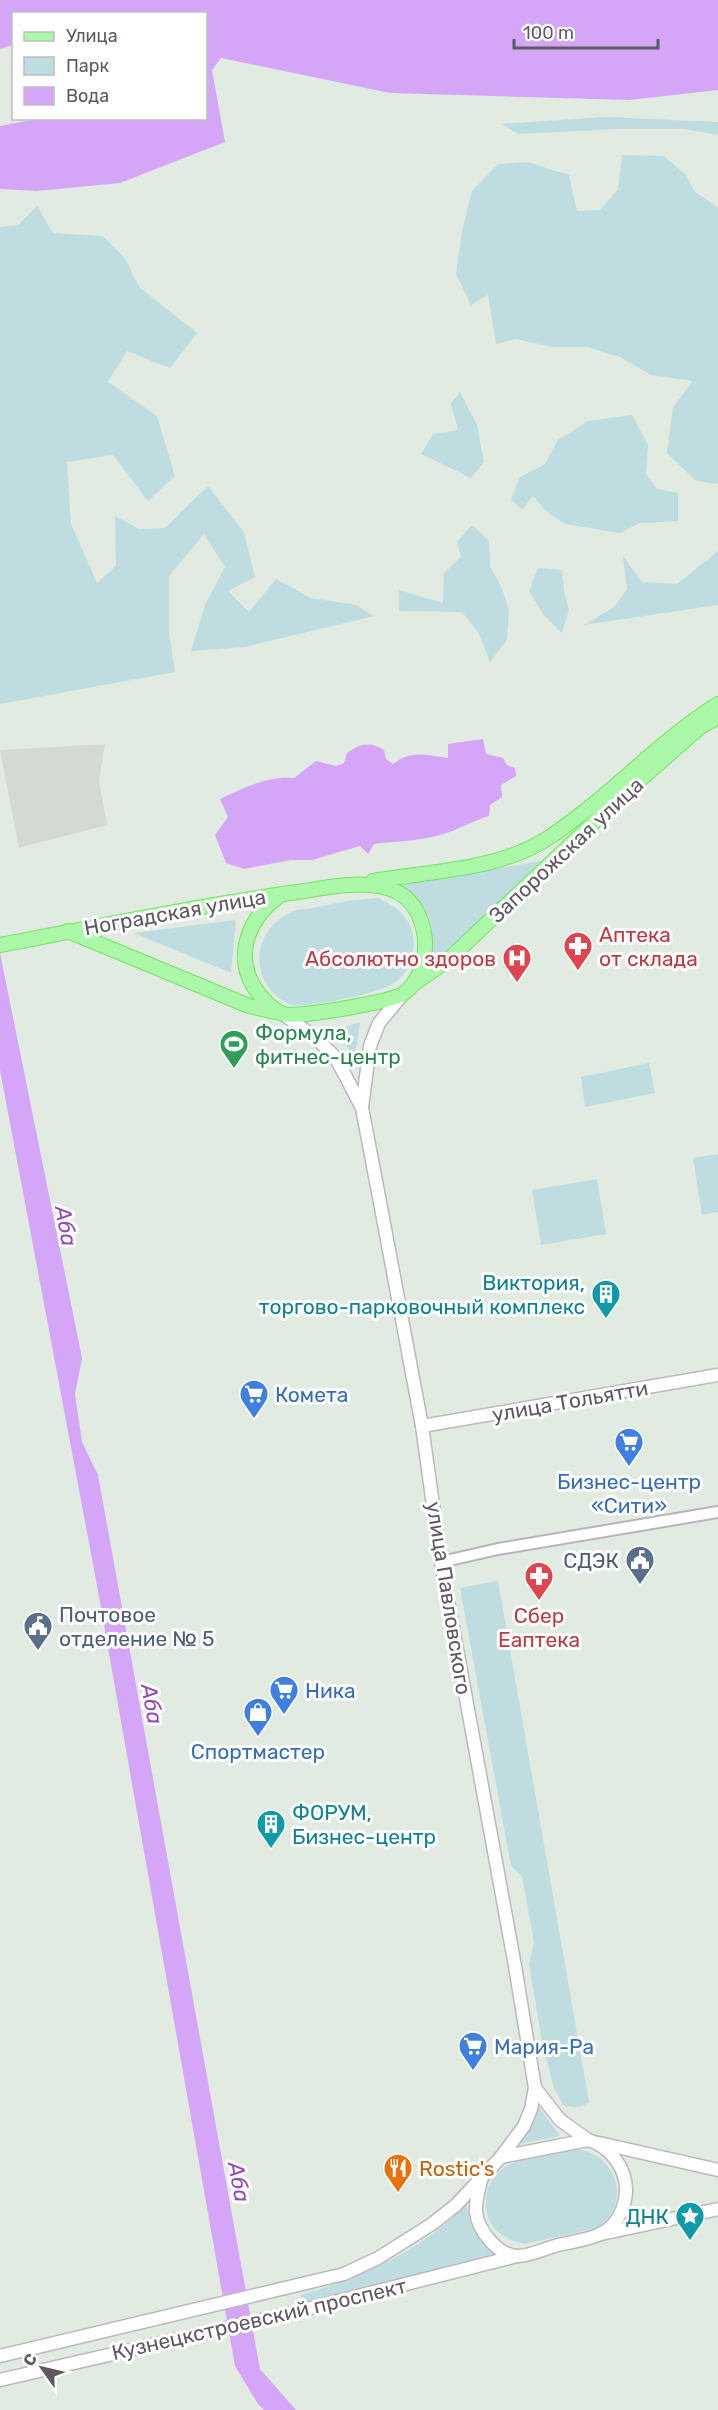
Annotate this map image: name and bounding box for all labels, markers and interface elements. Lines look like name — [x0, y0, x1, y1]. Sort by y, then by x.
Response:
legend — [12, 12, 207, 120]
scale bar — [514, 12, 658, 50]
text: 100 m — [523, 22, 574, 44]
text: Улица — [66, 25, 118, 47]
text: Парк — [66, 55, 110, 77]
text: Вода — [66, 85, 109, 107]
street label: Запорожская улица — [484, 772, 648, 928]
street label: Ноградская улица — [82, 884, 268, 940]
place label: Аптека от склада — [599, 922, 698, 971]
pharmacy icon: Аптека от склада — [562, 930, 594, 972]
hospital icon: Абсолютно здоров — [501, 942, 533, 984]
place label: Абсолютно здоров — [305, 946, 496, 971]
place label: Формула, фитнес-центр — [255, 1020, 401, 1069]
sports icon: Формула, фитнес-центр — [218, 1028, 250, 1070]
water label: Аба — [49, 1203, 83, 1248]
place label: Виктория, торгово-парковочный комплекс — [259, 1270, 585, 1319]
building icon: Виктория, торгово-парковочный комплекс — [590, 1278, 622, 1320]
street label: улица Тольятти — [490, 1375, 650, 1427]
supermarket icon: Комета — [238, 1378, 270, 1420]
place label: Комета — [275, 1382, 348, 1407]
supermarket icon: Бизнес-центр «Сити» — [613, 1426, 645, 1468]
place label: Бизнес-центр «Сити» — [557, 1469, 701, 1518]
street label: улица Павловского — [421, 1500, 477, 1696]
public building icon: СДЭК — [624, 1544, 656, 1586]
place label: СДЭК — [563, 1548, 619, 1573]
pharmacy icon: Сбер Еаптека — [523, 1560, 555, 1602]
place label: Почтовое отделение № 5 — [59, 1602, 214, 1651]
place label: Сбер Еаптека — [498, 1603, 580, 1652]
public building icon: Почтовое отделение № 5 — [22, 1610, 54, 1652]
supermarket icon: Ника — [268, 1674, 300, 1716]
place label: Ника — [305, 1678, 356, 1703]
water label: Аба — [135, 1681, 169, 1726]
shop icon: Спортмастер — [242, 1696, 274, 1738]
place label: Спортмастер — [191, 1739, 325, 1764]
place label: ФОРУМ, Бизнес-центр — [292, 1800, 436, 1849]
building icon: ФОРУМ, Бизнес-центр — [255, 1808, 287, 1850]
supermarket icon: Мария-Ра — [457, 2030, 489, 2072]
place label: Мария-Ра — [494, 2034, 594, 2059]
restaurant icon: Rostic's — [382, 2152, 414, 2194]
place label: Rostic's — [419, 2156, 495, 2181]
water label: Аба — [222, 2159, 256, 2204]
place icon: ДНК — [674, 2200, 706, 2242]
place label: ДНК — [626, 2204, 669, 2229]
street label: Кузнецкстроевский проспект — [109, 2273, 409, 2365]
north arrow — [12, 2338, 72, 2398]
text: С — [19, 2350, 41, 2370]

